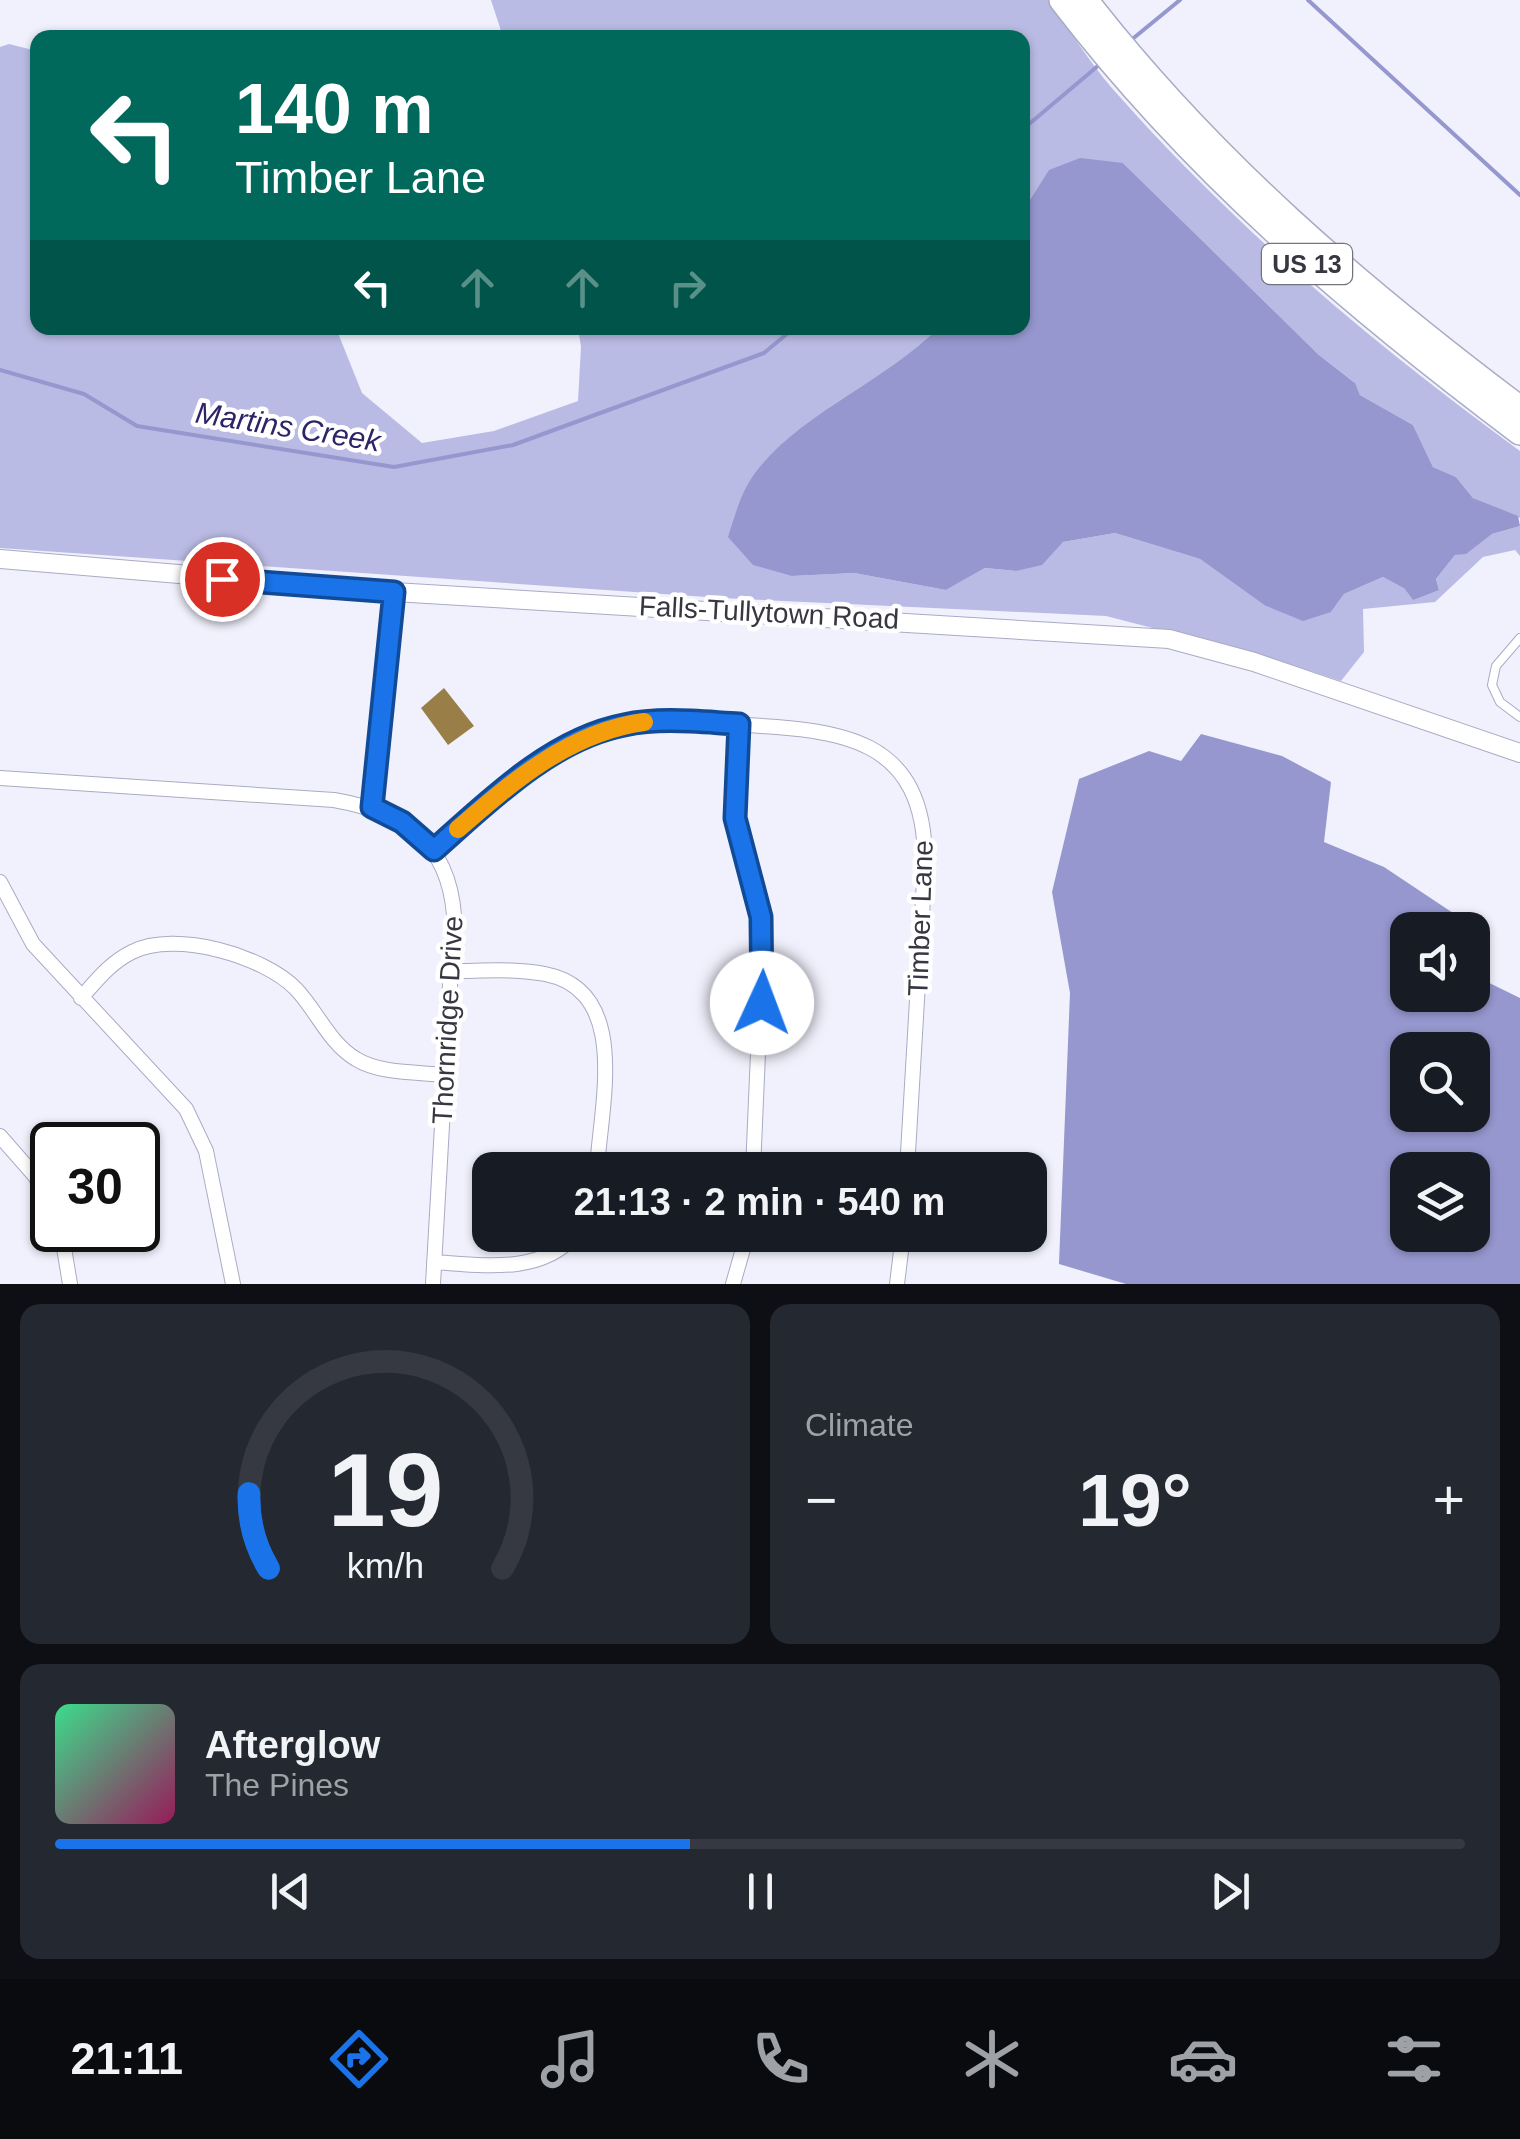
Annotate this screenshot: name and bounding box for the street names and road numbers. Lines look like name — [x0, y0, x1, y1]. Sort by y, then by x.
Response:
road number: US 13 — [1262, 244, 1352, 284]
street label: Falls-Tullytown Road — [638, 590, 900, 635]
street label: Timber Lane — [902, 839, 939, 997]
street label: Thornridge Drive — [427, 915, 468, 1125]

